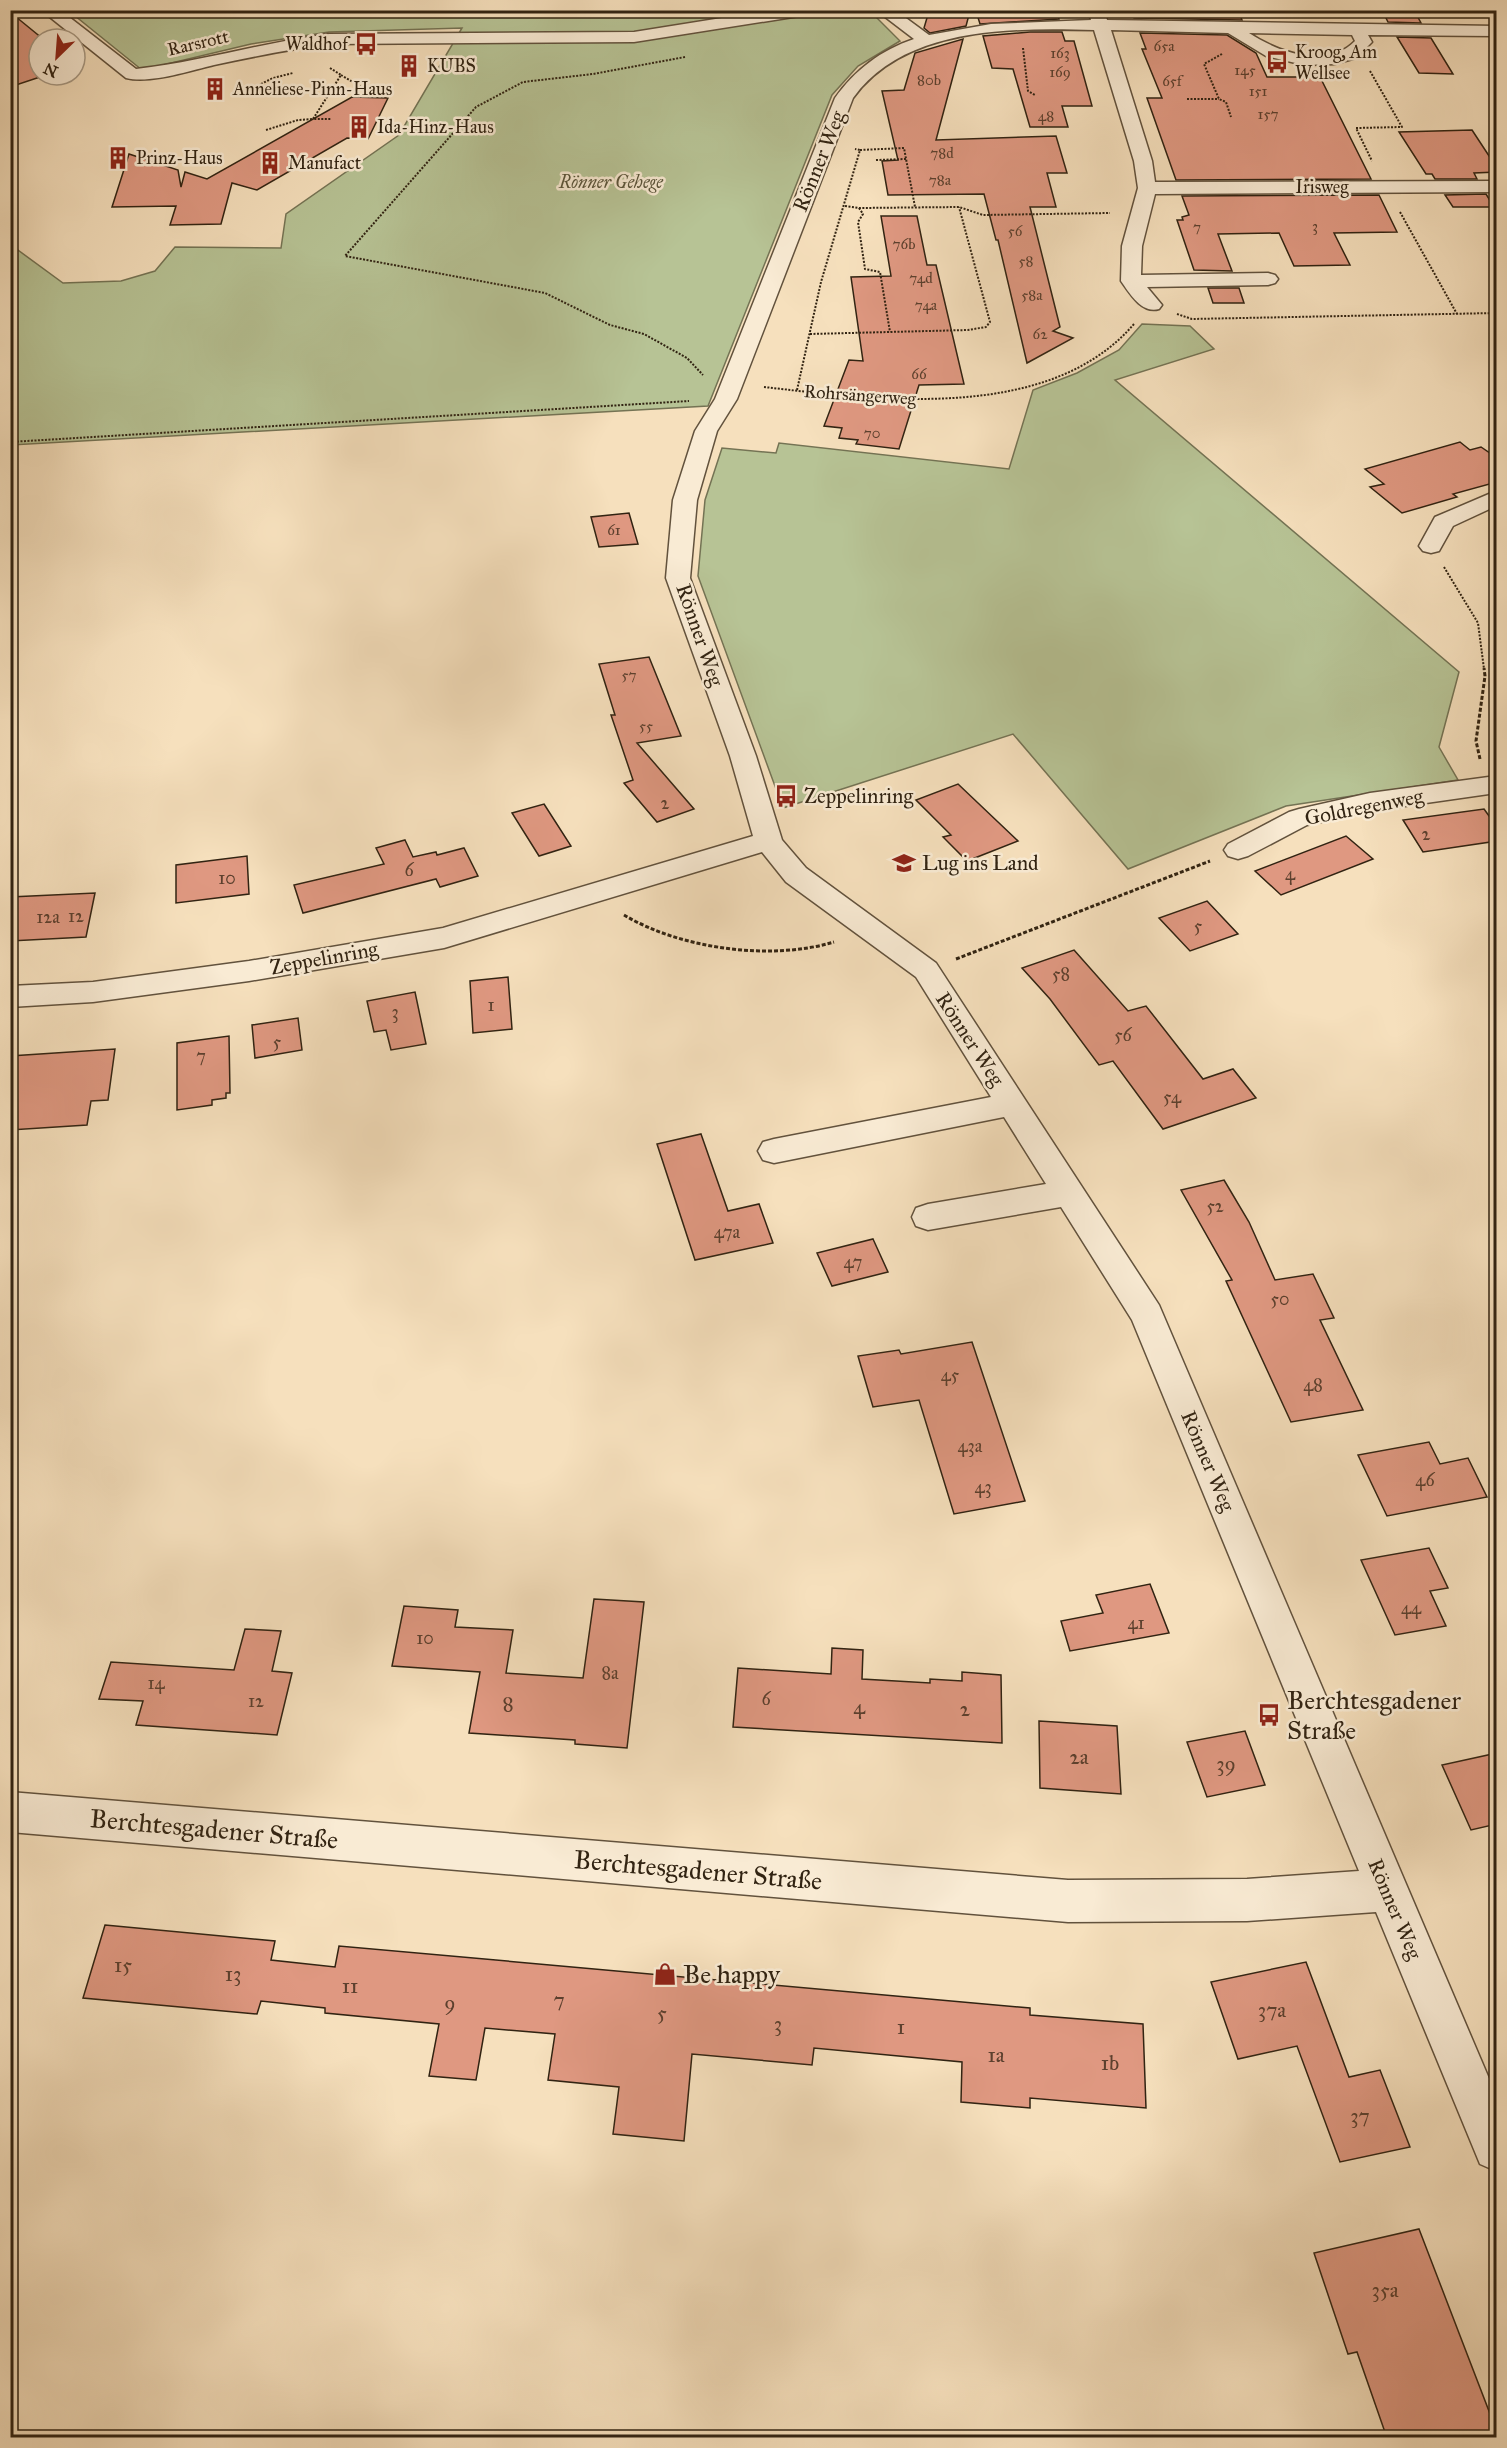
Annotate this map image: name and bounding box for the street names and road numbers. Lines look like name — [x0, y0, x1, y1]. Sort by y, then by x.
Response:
street label: Rarsrott — [165, 25, 231, 61]
street label: Rönner Weg — [787, 106, 851, 215]
street label: Irisweg — [1295, 176, 1349, 199]
street label: Rohrsängerweg — [803, 380, 918, 411]
street label: Rönner Weg — [670, 580, 730, 690]
street label: Goldregenweg — [1302, 783, 1426, 831]
street label: Zeppelinring — [268, 936, 380, 980]
street label: Rönner Weg — [930, 987, 1010, 1091]
street label: Rönner Weg — [1175, 1407, 1241, 1515]
street label: Berchtesgadener Straße — [89, 1802, 340, 1856]
street label: Berchtesgadener Straße — [573, 1843, 824, 1897]
street label: Rönner Weg — [1362, 1855, 1428, 1963]

